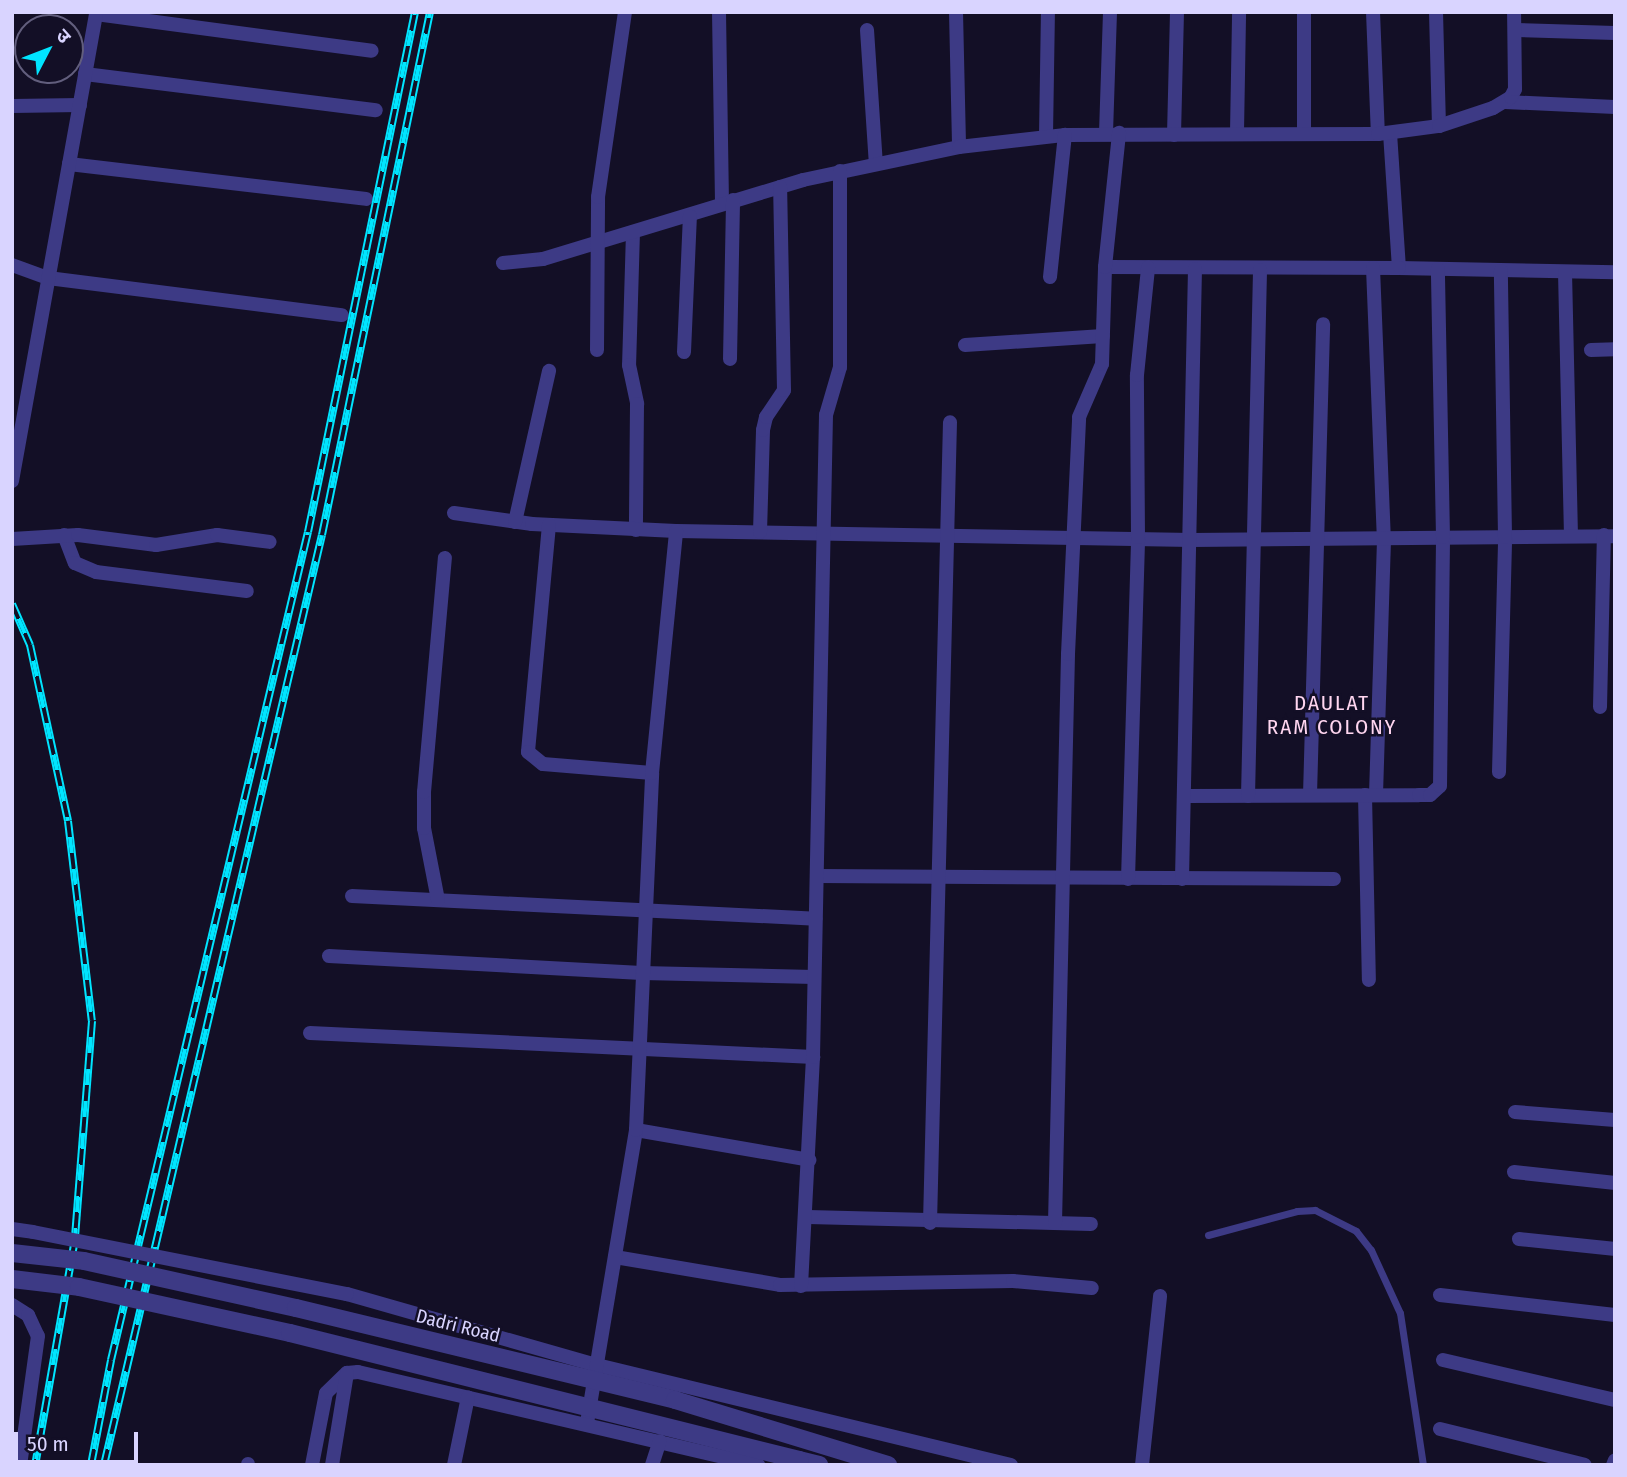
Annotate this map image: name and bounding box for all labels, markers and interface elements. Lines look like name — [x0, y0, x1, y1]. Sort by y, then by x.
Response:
north arrow — [14, 14, 84, 84]
text: उ — [51, 24, 76, 48]
district label: DAULAT RAM COLONY — [1268, 690, 1396, 740]
street label: Dadri Road — [414, 1305, 502, 1347]
scale bar — [18, 1418, 142, 1462]
text: 50 m — [27, 1431, 69, 1457]

